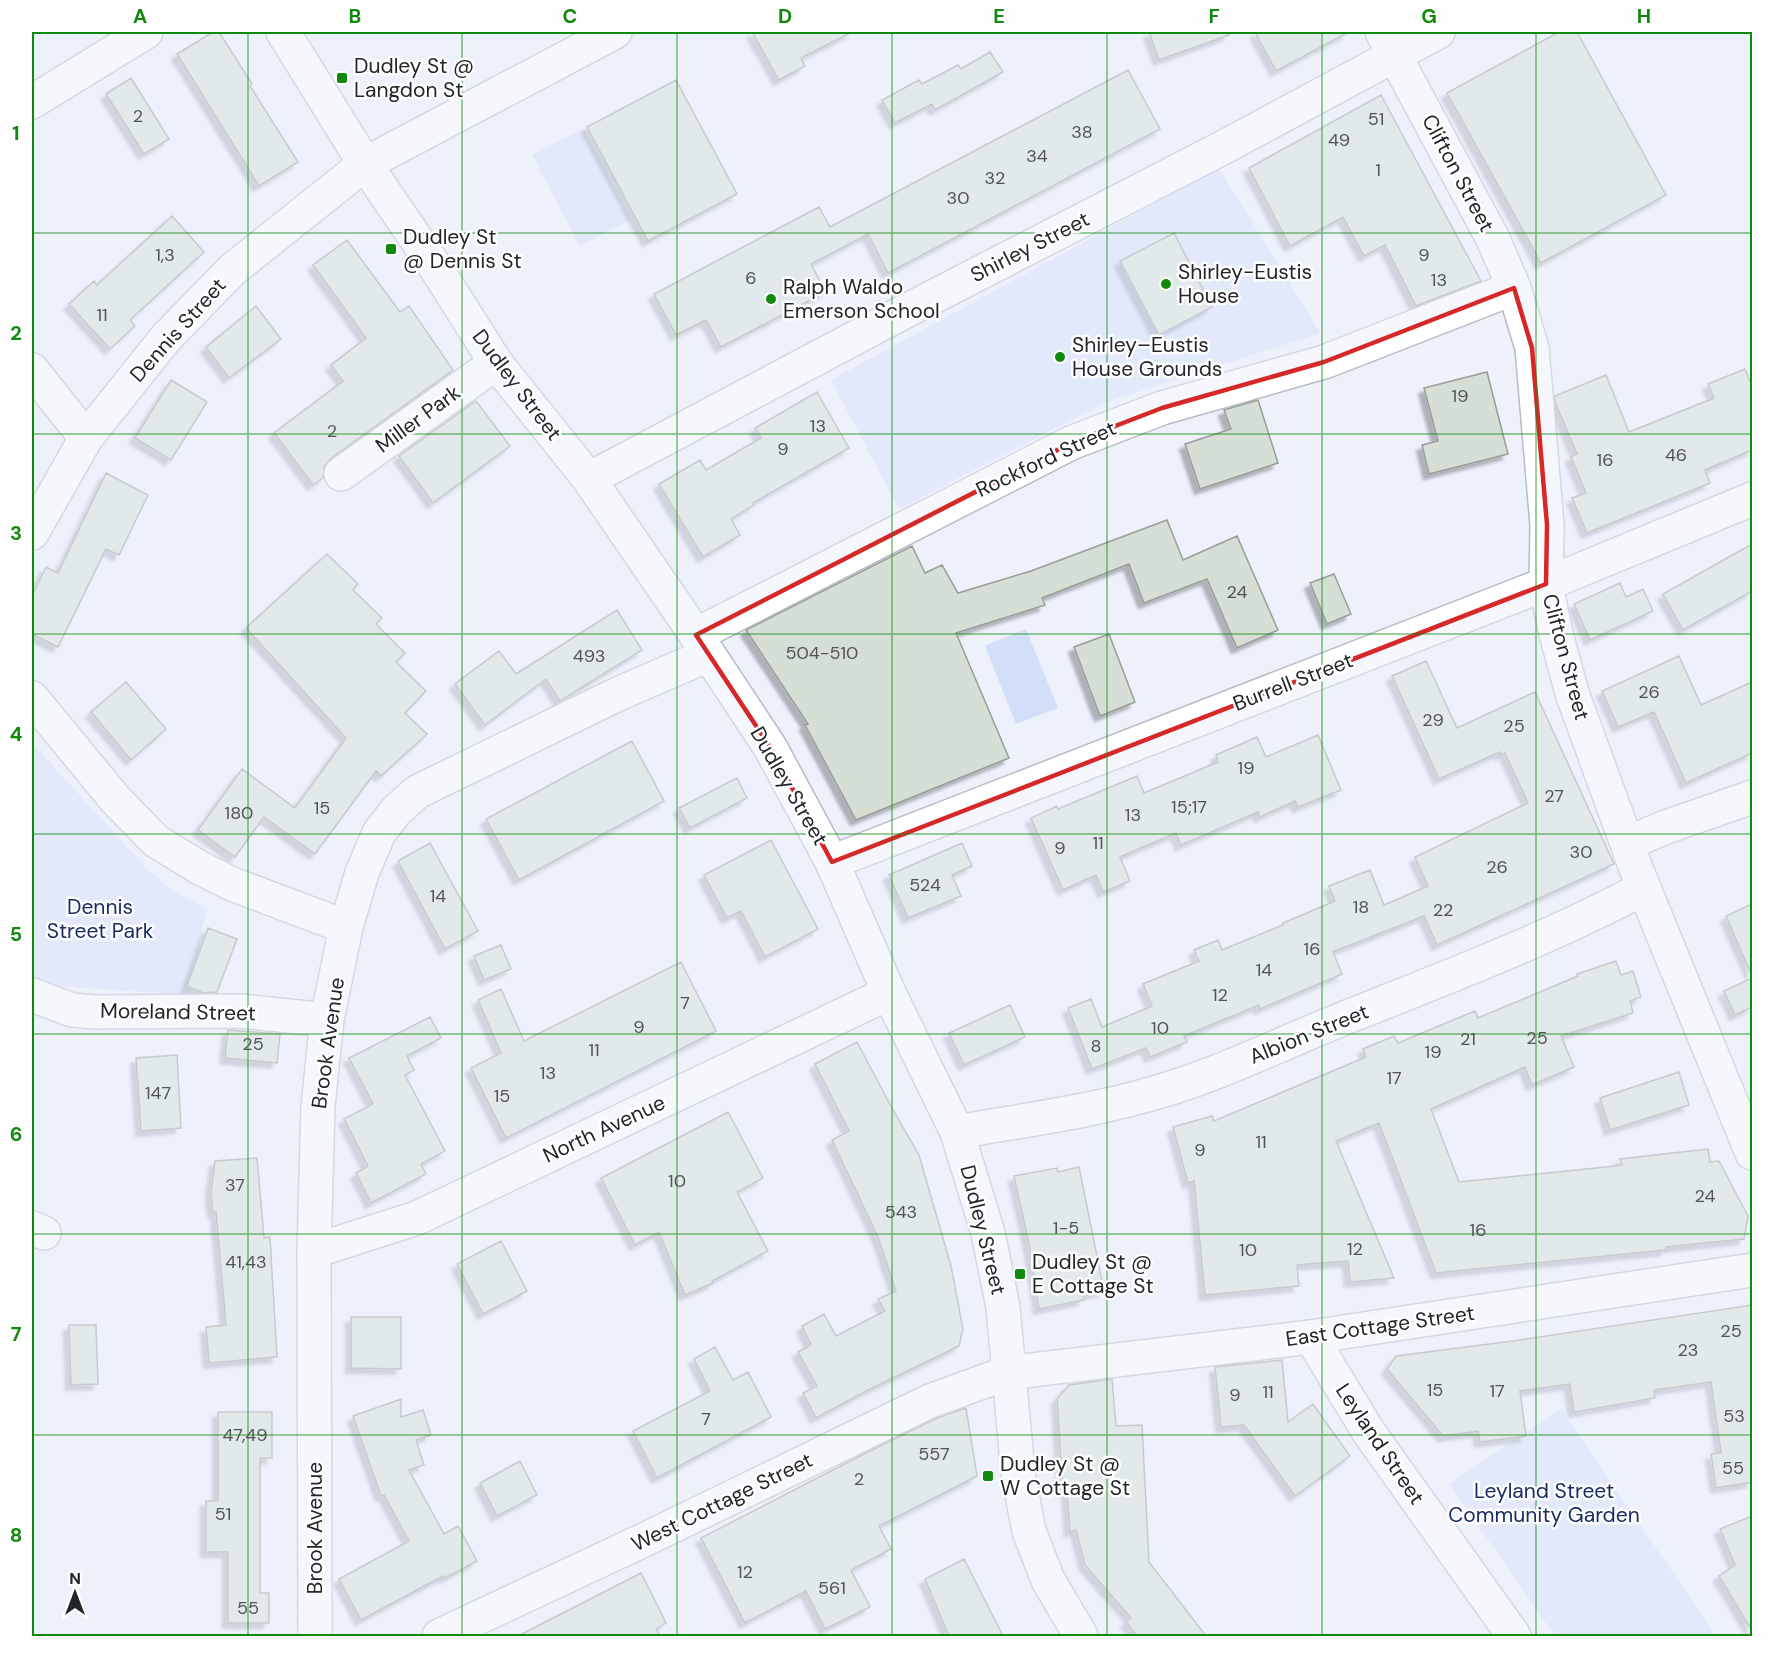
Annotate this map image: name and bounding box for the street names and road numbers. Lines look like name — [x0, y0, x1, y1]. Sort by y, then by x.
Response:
street label: Clifton Street — [1415, 109, 1501, 237]
street label: Shirley Street — [966, 205, 1094, 289]
street label: Dennis Street — [124, 272, 232, 388]
street label: Dudley Street — [466, 324, 568, 446]
street label: Miller Park — [370, 378, 467, 459]
street label: Rockford Street — [971, 414, 1121, 504]
street label: Clifton Street — [1536, 591, 1596, 723]
street label: Burrell Street — [1229, 646, 1357, 718]
street label: Dudley Street — [744, 722, 834, 850]
street label: Brook Avenue — [305, 975, 351, 1111]
street label: Moreland Street — [100, 997, 256, 1027]
street label: Albion Street — [1245, 997, 1373, 1071]
street label: North Avenue — [538, 1088, 670, 1170]
street label: Dudley Street — [953, 1162, 1013, 1298]
street label: East Cottage Street — [1284, 1299, 1476, 1353]
street label: Leyland Street — [1329, 1378, 1431, 1510]
street label: West Cottage Street — [627, 1446, 817, 1558]
street label: Brook Avenue — [301, 1462, 329, 1594]

